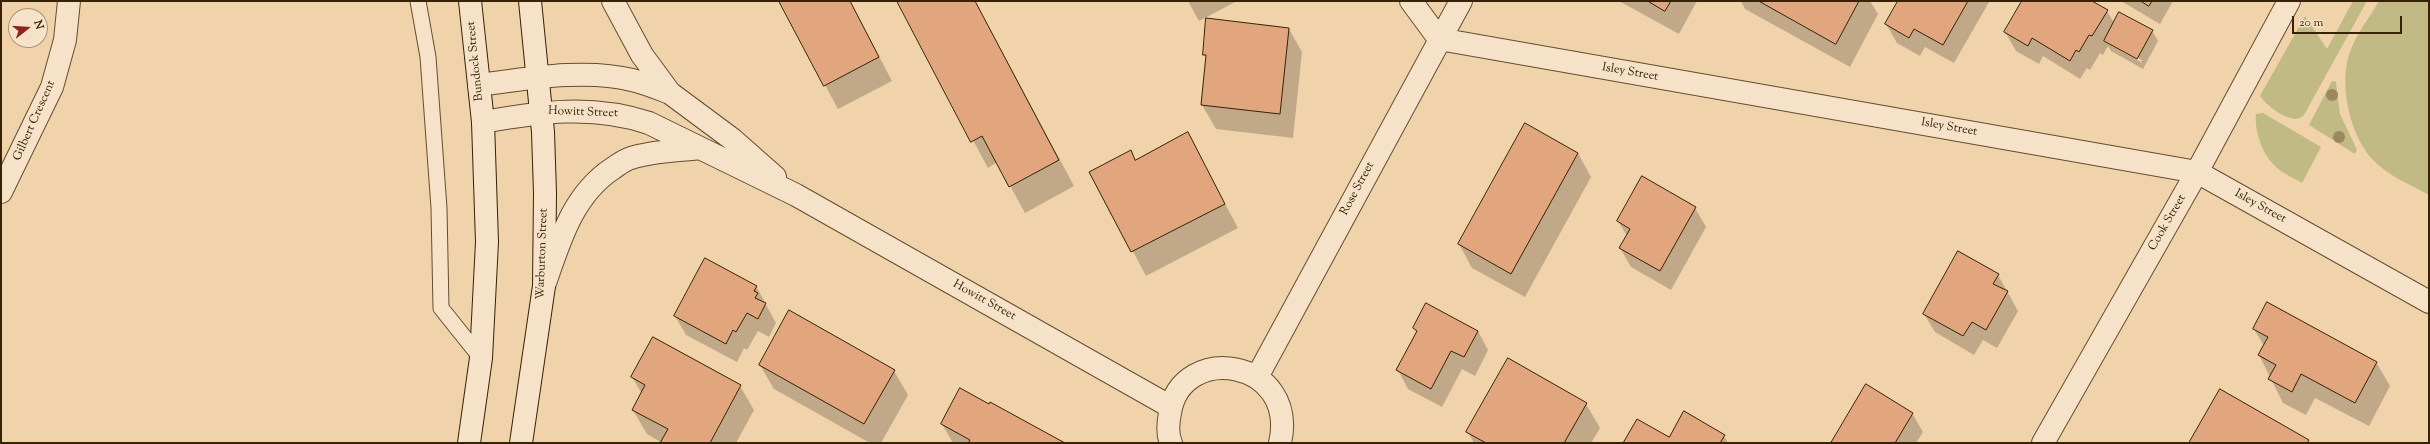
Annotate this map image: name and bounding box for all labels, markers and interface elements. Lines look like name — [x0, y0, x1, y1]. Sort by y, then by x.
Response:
north arrow — [8, 8, 48, 48]
scale bar — [2294, 8, 2404, 34]
text: 20 m — [2299, 14, 2323, 32]
text: N — [30, 18, 47, 31]
street label: Bundock Street — [465, 20, 487, 102]
street label: Isley Street — [1601, 61, 1659, 85]
street label: Gilbert Crescent — [11, 79, 59, 163]
street label: Howitt Street — [548, 105, 618, 121]
street label: Isley Street — [1920, 116, 1978, 140]
street label: Rose Street — [1338, 160, 1378, 218]
street label: Isley Street — [2232, 187, 2288, 227]
street label: Cook Street — [2146, 192, 2190, 254]
street label: Warburton Street — [534, 208, 552, 300]
street label: Howitt Street — [950, 278, 1018, 324]

